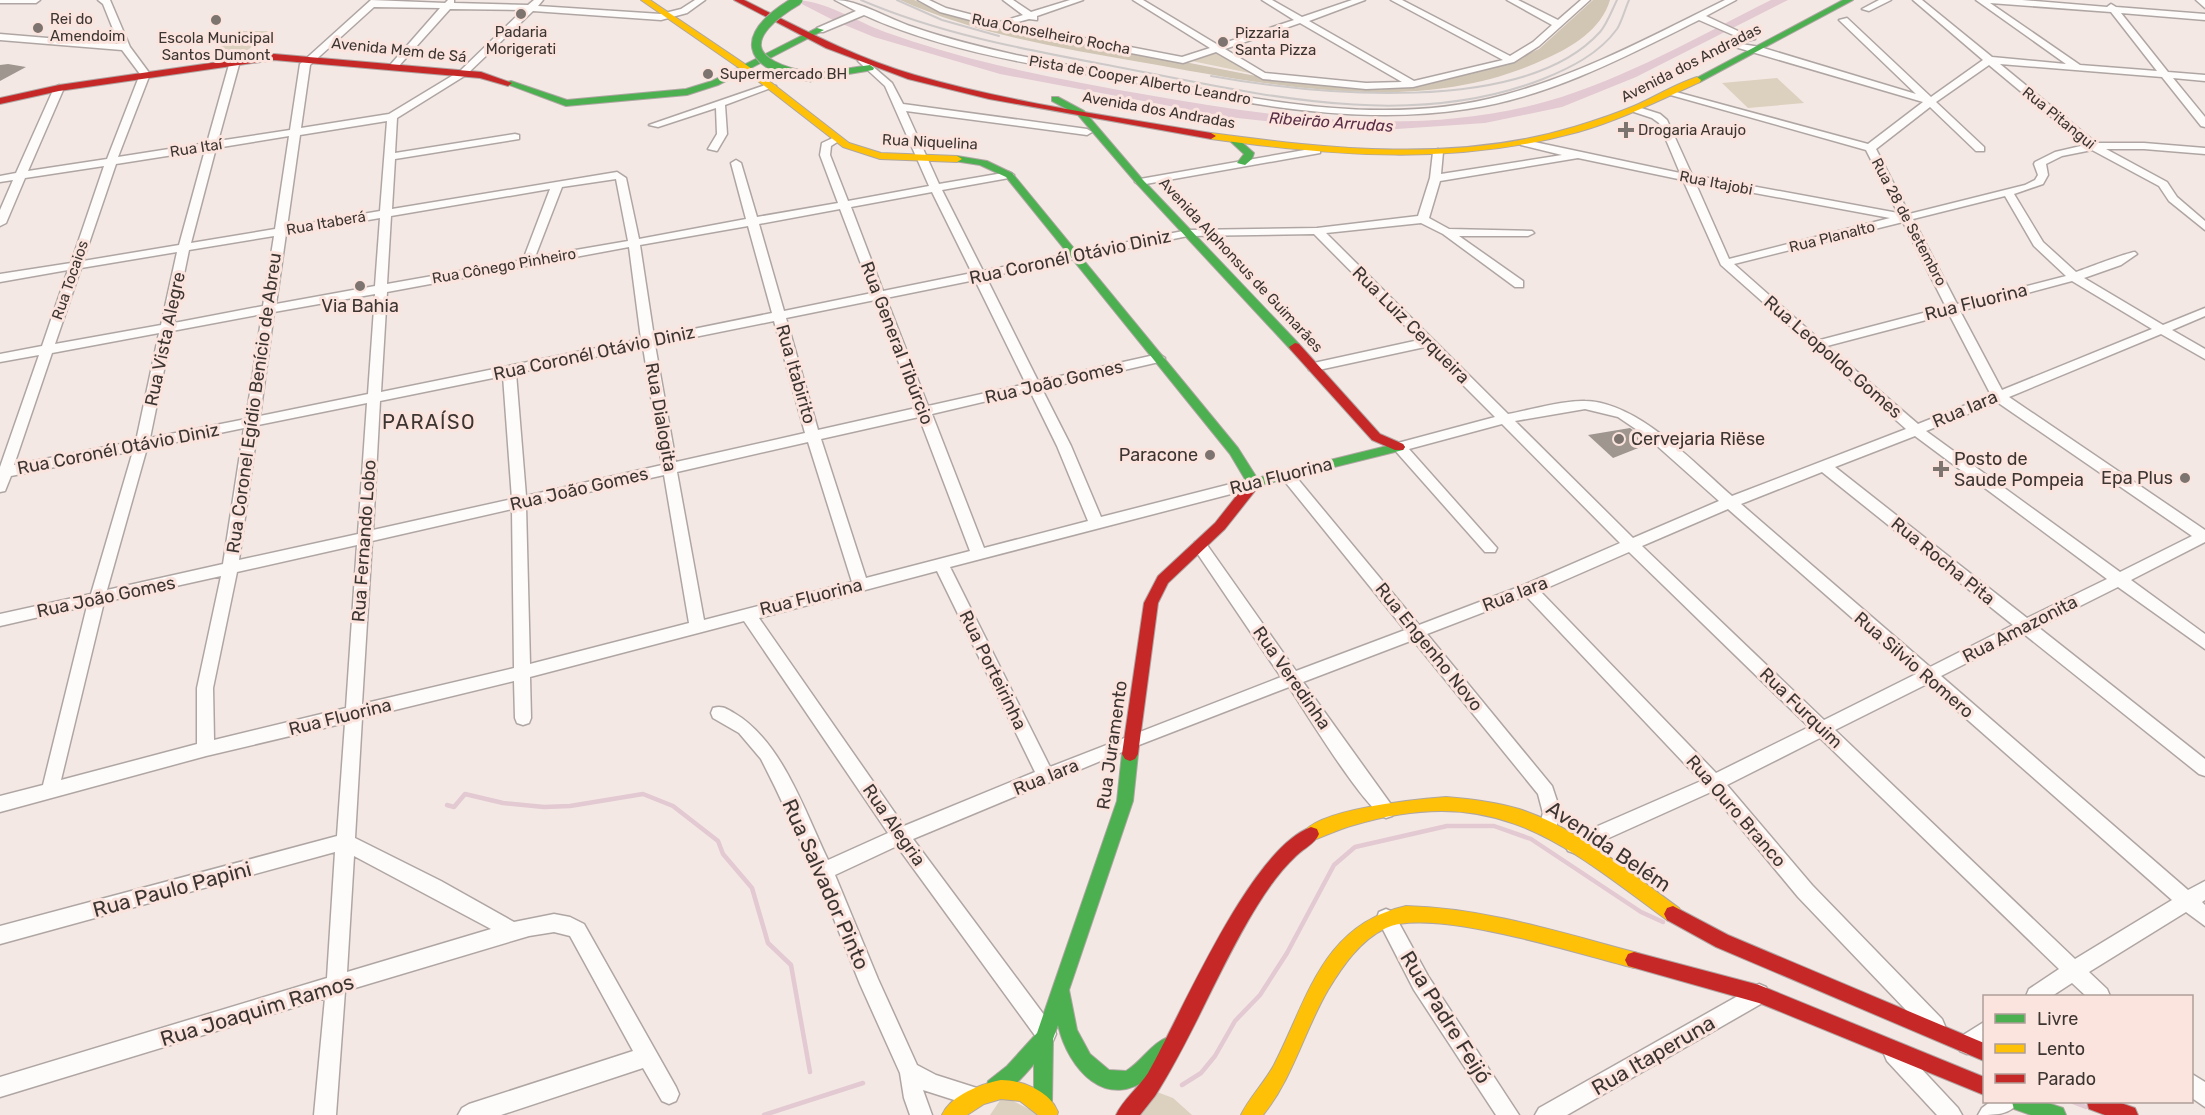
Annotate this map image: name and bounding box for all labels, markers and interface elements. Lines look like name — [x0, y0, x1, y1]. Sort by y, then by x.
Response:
marker: Padaria Morigerati — [514, 7, 528, 21]
place label: Rei do Amendoim — [50, 10, 125, 45]
street label: Rua Conselheiro Rocha — [970, 10, 1132, 58]
marker: Escola Municipal Santos Dumont — [209, 13, 223, 27]
street label: Avenida dos Andradas — [1618, 20, 1764, 106]
marker: Rei do Amendoim — [31, 21, 45, 35]
place label: Padaria Morigerati — [486, 23, 556, 58]
place label: Pizzaria Santa Pizza — [1235, 24, 1316, 59]
place label: Escola Municipal Santos Dumont — [158, 29, 274, 64]
street label: Avenida Mem de Sá — [331, 34, 467, 66]
marker: Pizzaria Santa Pizza — [1216, 35, 1230, 49]
street label: Pista de Cooper Alberto Leandro — [1028, 52, 1252, 108]
place label: Supermercado BH — [720, 65, 847, 83]
marker: Supermercado BH — [701, 67, 715, 81]
street label: Rua Pitangui — [2019, 83, 2099, 153]
street label: Avenida dos Andradas — [1081, 88, 1237, 132]
water label: Ribeirão Arrudas — [1268, 108, 1394, 136]
place label: Drogaria Araujo — [1638, 121, 1746, 139]
marker: Drogaria Araujo — [1619, 123, 1633, 137]
street label: Rua Niquelina — [882, 131, 978, 153]
street label: Rua Itaí — [169, 135, 225, 161]
street label: Rua 28 de Setembro — [1868, 155, 1950, 289]
street label: Rua Itajobi — [1678, 167, 1754, 199]
street label: Avenida Alphonsus de Guimarães — [1155, 174, 1327, 356]
street label: Rua Itaberá — [285, 207, 367, 239]
street label: Rua Planalto — [1787, 218, 1877, 256]
street label: Rua Coronél Otávio Diniz — [967, 225, 1173, 289]
street label: Rua Tocaios — [48, 238, 92, 322]
street label: Rua Cônego Pinheiro — [431, 244, 577, 288]
street label: Rua Coronel Egídio Benício de Abreu — [222, 251, 286, 555]
street label: Rua General Tibúrcio — [856, 258, 938, 428]
street label: Rua Luiz Cerqueira — [1348, 262, 1474, 388]
street label: Rua Vista Alegre — [140, 270, 190, 408]
marker: Via Bahia — [353, 279, 367, 293]
street label: Rua Fluorina — [1922, 279, 2030, 325]
street label: Rua Leopoldo Gomes — [1759, 291, 1907, 423]
place label: Via Bahia — [321, 295, 399, 317]
street label: Rua Coronél Otávio Diniz — [491, 321, 697, 385]
street label: Rua Itabirito — [771, 322, 821, 426]
street label: Rua João Gomes — [983, 355, 1125, 409]
street label: Rua Dialogita — [641, 361, 681, 473]
street label: Rua Iara — [1929, 386, 2001, 432]
district label: PARAÍSO — [382, 410, 476, 434]
street label: Rua Coronél Otávio Diniz — [15, 419, 221, 479]
place label: Cervejaria Riëse — [1631, 428, 1765, 450]
marker: Cervejaria Riëse — [1612, 432, 1626, 446]
place label: Paracone — [1119, 444, 1198, 466]
marker: Paracone — [1203, 448, 1217, 462]
place label: Posto de Saude Pompeia — [1954, 448, 2084, 491]
street label: Rua Fluorina — [1227, 453, 1335, 499]
street label: Rua Fernando Lobo — [347, 459, 381, 623]
marker: Posto de Saude Pompeia — [1932, 460, 1950, 478]
street label: Rua João Gomes — [508, 462, 650, 516]
place label: Epa Plus — [2101, 467, 2173, 489]
marker: Epa Plus — [2178, 471, 2192, 485]
street label: Rua Rocha Pita — [1887, 512, 1999, 610]
street label: Rua Iara — [1479, 571, 1551, 617]
street label: Rua João Gomes — [35, 572, 177, 622]
street label: Rua Fluorina — [757, 574, 865, 620]
street label: Rua Engenho Novo — [1371, 578, 1487, 716]
street label: Rua Amazonita — [1959, 591, 2081, 667]
street label: Rua Porteirinha — [955, 607, 1031, 733]
street label: Rua Silvio Romero — [1850, 607, 1978, 723]
street label: Rua Veredinha — [1248, 622, 1336, 734]
street label: Rua Furquim — [1755, 663, 1847, 753]
street label: Rua Juramento — [1092, 679, 1132, 811]
street label: Rua Fluorina — [286, 694, 394, 740]
street label: Rua Ouro Branco — [1681, 750, 1791, 872]
street label: Rua Iara — [1010, 754, 1082, 800]
street label: Rua Alegria — [858, 780, 930, 870]
street label: Rua Salvador Pinto — [777, 795, 875, 973]
street label: Avenida Belém — [1542, 795, 1676, 897]
street label: Rua Paulo Papini — [90, 856, 254, 922]
street label: Rua Padre Feijó — [1395, 946, 1497, 1088]
street label: Rua Joaquim Ramos — [157, 969, 357, 1051]
legend — [1983, 995, 2193, 1103]
text: Livre — [2037, 1008, 2078, 1030]
street label: Rua Itaperuna — [1587, 1010, 1719, 1100]
text: Lento — [2037, 1038, 2085, 1060]
text: Parado — [2037, 1068, 2096, 1090]

